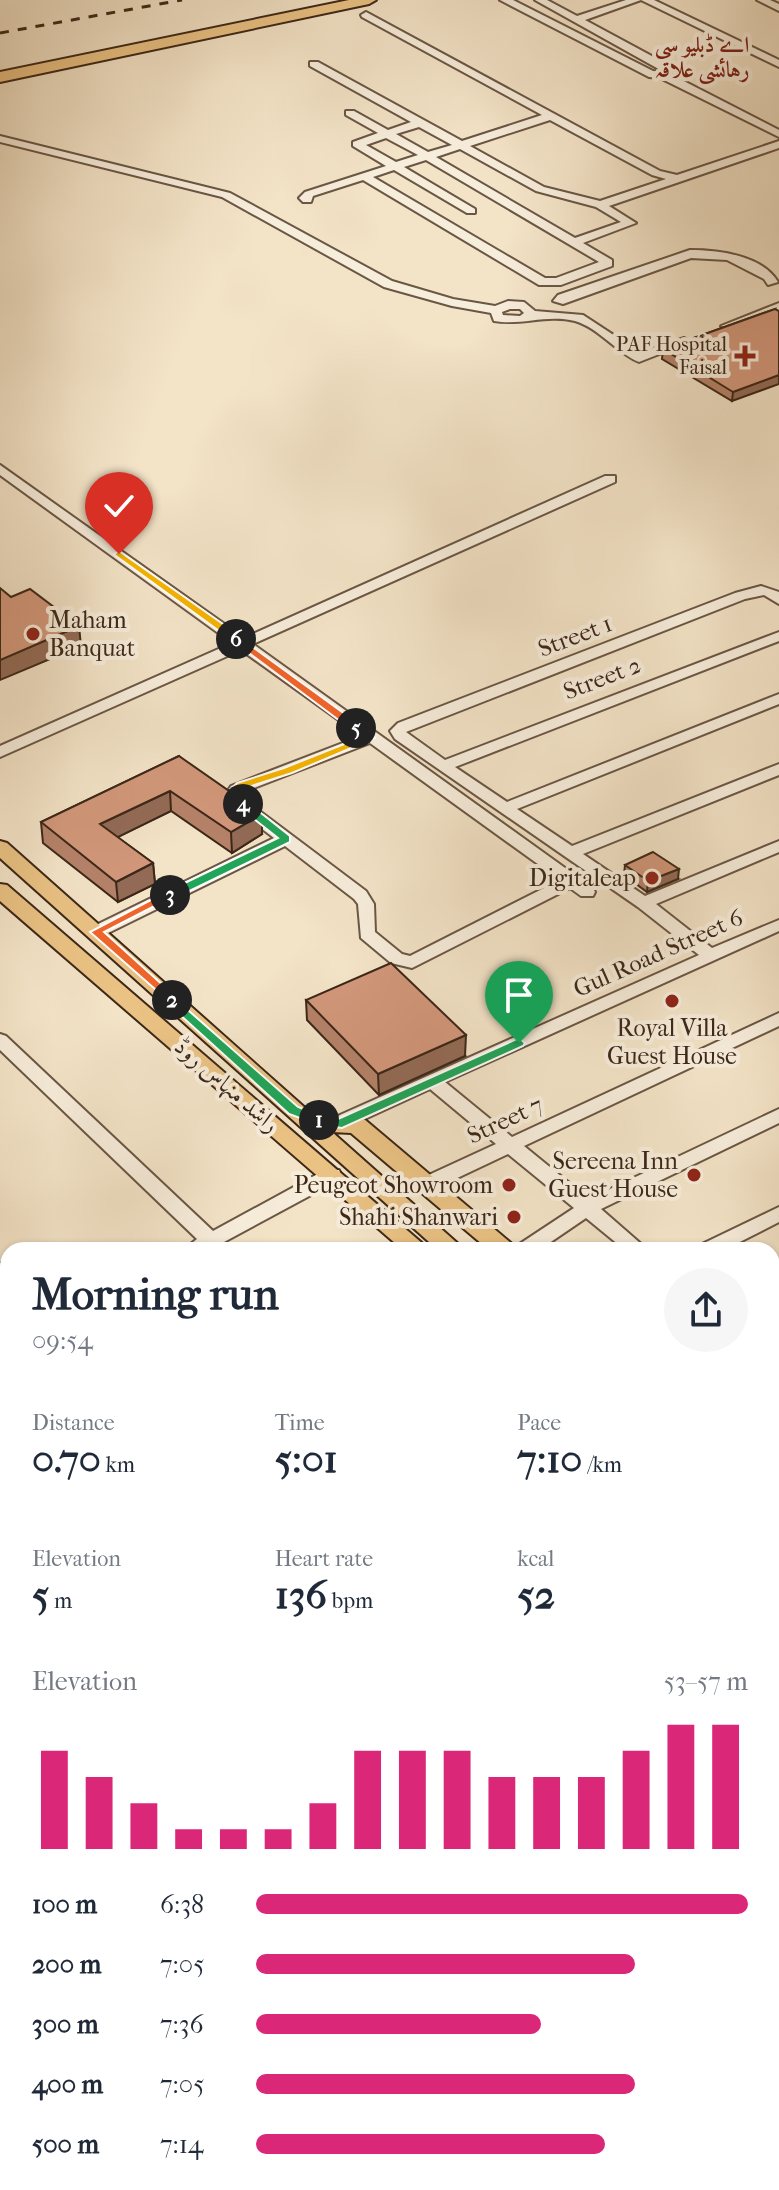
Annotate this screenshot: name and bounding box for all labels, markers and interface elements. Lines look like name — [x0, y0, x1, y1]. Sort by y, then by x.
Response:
district label: اے ڈبلیو سی رہائشی علاقہ — [654, 32, 750, 85]
place label: PAF Hospital Faisal — [616, 333, 727, 379]
marker: PAF Hospital Faisal — [734, 345, 756, 367]
pin — [85, 472, 153, 554]
icon: check — [97, 484, 141, 528]
place label: Maham Banquat — [49, 606, 136, 662]
street label: Street 1 — [534, 609, 616, 663]
pin: 6 — [216, 619, 256, 659]
marker: Maham Banquat — [24, 625, 42, 643]
text: 6 — [230, 626, 242, 652]
street label: Street 2 — [559, 650, 645, 706]
pin: 5 — [336, 708, 376, 748]
text: 5 — [351, 715, 361, 741]
pin: 4 — [223, 784, 263, 824]
text: 4 — [237, 791, 250, 817]
place label: Digitaleap — [529, 864, 636, 892]
marker: Digitaleap — [643, 869, 661, 887]
pin: 3 — [150, 875, 190, 915]
text: 3 — [165, 882, 175, 908]
street label: Gul Road Street 6 — [569, 903, 748, 1003]
pin — [485, 961, 553, 1043]
icon: arrive — [497, 973, 541, 1017]
pin: 2 — [152, 980, 192, 1020]
text: 2 — [166, 987, 178, 1013]
marker: Royal Villa Guest House — [663, 992, 681, 1010]
place label: Royal Villa Guest House — [607, 1014, 737, 1070]
street label: راشد منہاس روڈ — [168, 1032, 285, 1139]
street label: Street 7 — [463, 1090, 547, 1150]
pin: 1 — [299, 1100, 339, 1140]
text: 1 — [315, 1107, 323, 1133]
place label: Sereena Inn Guest House — [548, 1147, 678, 1203]
marker: Sereena Inn Guest House — [685, 1166, 703, 1184]
place label: Peugeot Showroom — [294, 1171, 493, 1199]
marker: Peugeot Showroom — [500, 1176, 518, 1194]
place label: Shahi Shanwari — [339, 1203, 498, 1231]
marker: Shahi Shanwari — [505, 1208, 523, 1226]
button: share — [664, 1268, 748, 1352]
text: Morning run — [32, 1269, 279, 1320]
text: 09:54 — [32, 1325, 93, 1356]
text: Distance — [32, 1410, 115, 1436]
text: Time — [275, 1410, 325, 1436]
text: Pace — [517, 1410, 561, 1436]
text: 0.70 — [32, 1436, 101, 1482]
text: 5:01 — [275, 1436, 338, 1482]
text: 7:10 — [517, 1436, 582, 1482]
text: km — [101, 1452, 135, 1478]
text: /km — [582, 1452, 622, 1478]
text: Elevation — [32, 1546, 121, 1572]
text: Heart rate — [275, 1546, 373, 1572]
text: kcal — [517, 1546, 554, 1572]
text: 5 — [32, 1572, 49, 1618]
text: 136 — [275, 1572, 327, 1618]
text: 52 — [517, 1572, 555, 1618]
text: m — [49, 1588, 72, 1614]
text: bpm — [327, 1588, 373, 1614]
text: Elevation — [32, 1666, 137, 1697]
text: 53–57 m — [664, 1666, 748, 1697]
text: 100 m — [32, 1889, 97, 1920]
text: 6:38 — [160, 1889, 204, 1920]
text: 200 m — [32, 1949, 101, 1980]
text: 7:05 — [160, 1949, 204, 1980]
text: 300 m — [32, 2009, 99, 2040]
text: 7:36 — [160, 2009, 204, 2040]
text: 400 m — [32, 2069, 103, 2100]
text: 7:05 — [160, 2069, 204, 2100]
text: 500 m — [32, 2129, 99, 2160]
text: 7:14 — [160, 2129, 203, 2160]

